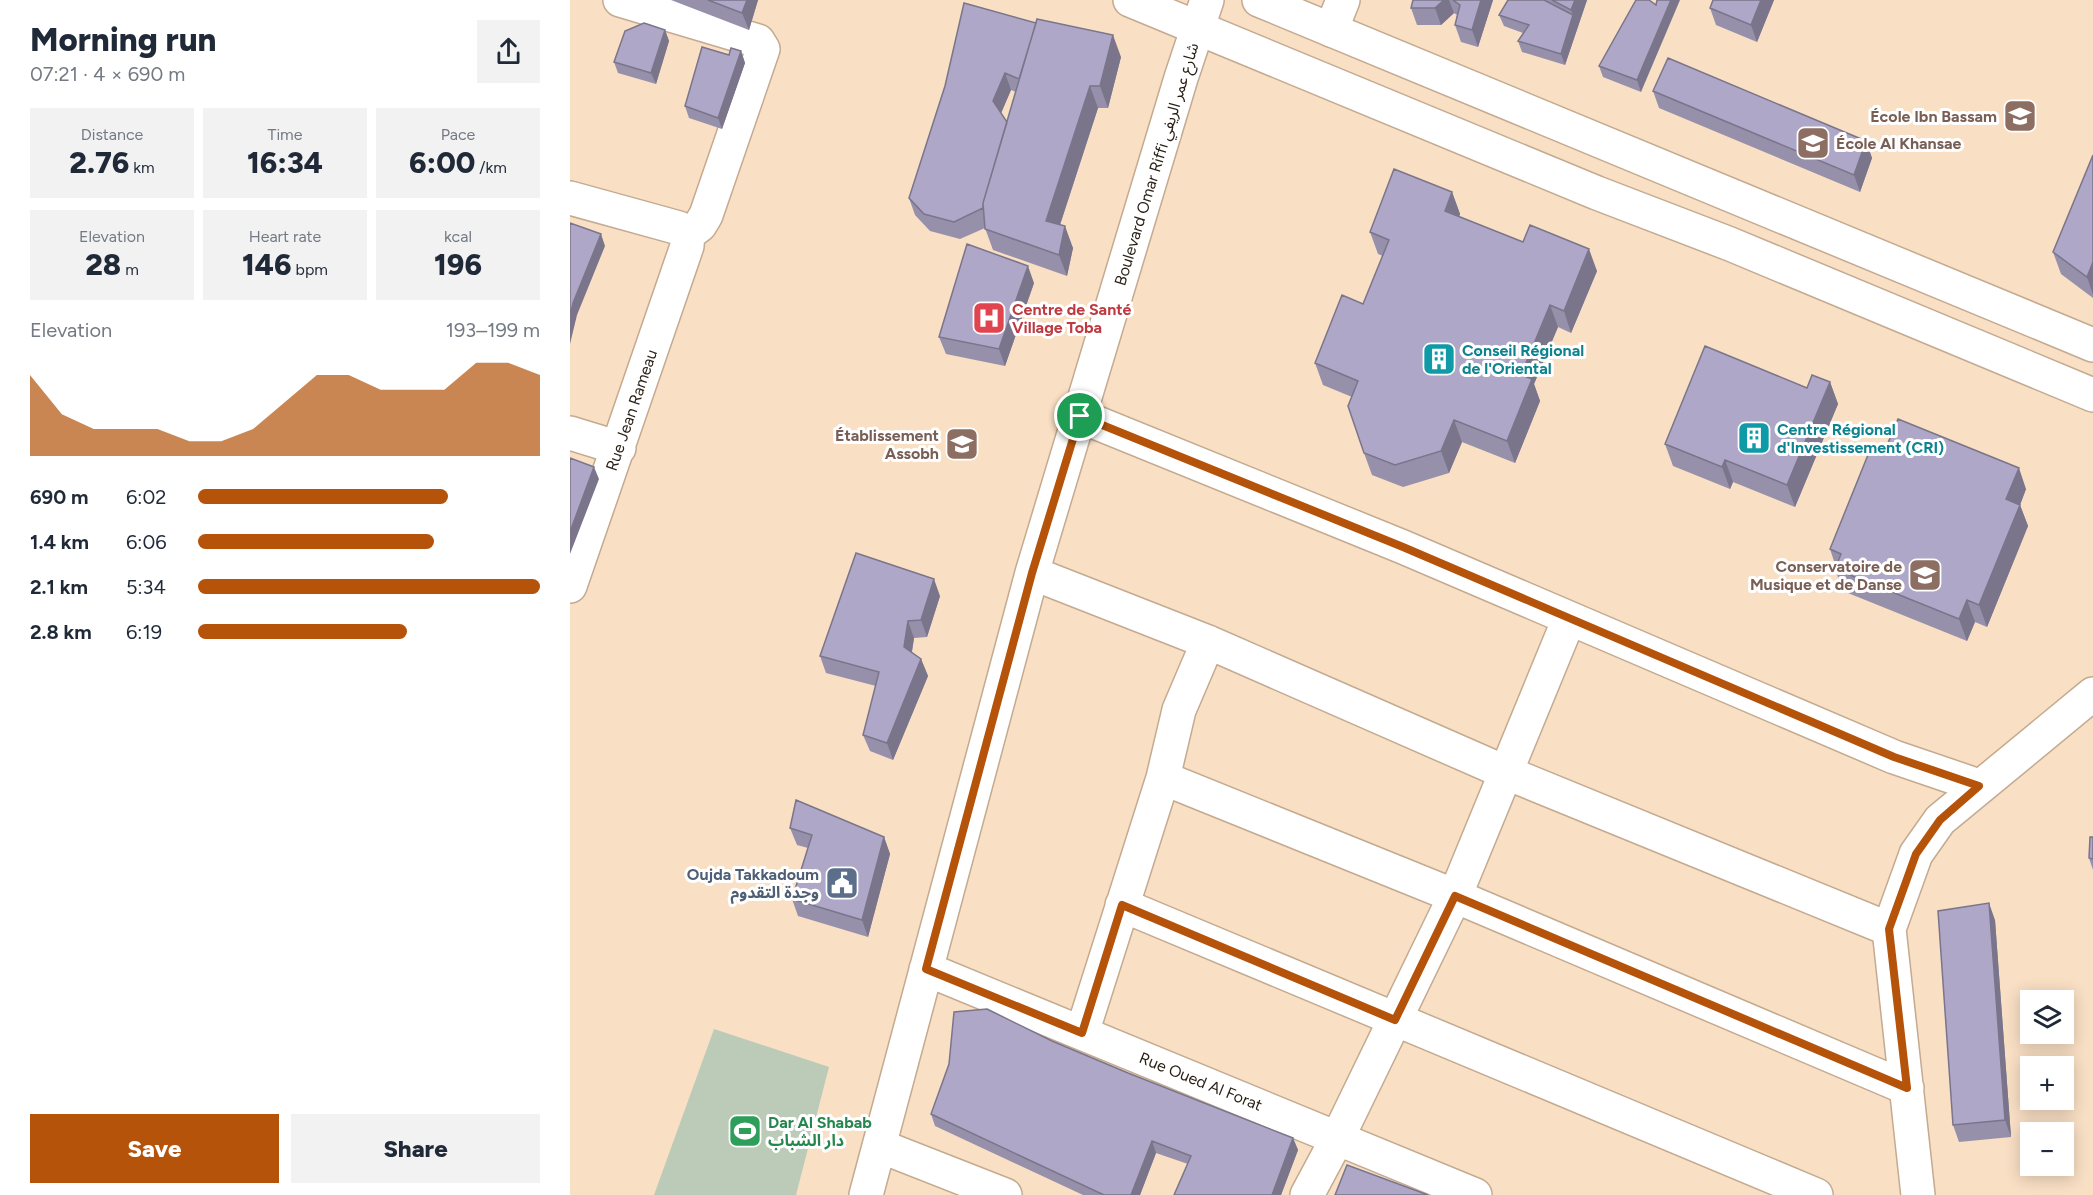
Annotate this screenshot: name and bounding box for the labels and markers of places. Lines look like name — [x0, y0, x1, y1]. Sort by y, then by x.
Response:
school or university icon: École Ibn Bassam — [2002, 98, 2038, 134]
place label: École Ibn Bassam — [1870, 107, 1997, 126]
school or university icon: École Al Khansae — [1795, 125, 1831, 161]
place label: École Al Khansae — [1836, 134, 1962, 153]
hospital icon: Centre de Santé Village Toba — [971, 300, 1007, 336]
place label: Centre de Santé Village Toba — [1012, 300, 1132, 337]
building icon: Conseil Régional de l'Oriental — [1421, 341, 1457, 377]
place label: Conseil Régional de l'Oriental — [1462, 341, 1584, 378]
pin — [1054, 390, 1105, 441]
building icon: Centre Régional d'Investissement (CRI) — [1736, 420, 1772, 456]
place label: Centre Régional d'Investissement (CRI) — [1777, 420, 1944, 457]
place label: Établissement Assobh — [835, 426, 939, 463]
school or university icon: Établissement Assobh — [944, 426, 980, 462]
place label: Conservatoire de Musique et de Danse — [1750, 557, 1902, 594]
school or university icon: Conservatoire de Musique et de Danse — [1907, 557, 1943, 593]
place label: Oujda Takkadoum وجدة التقدوم — [687, 865, 819, 904]
public building icon: Oujda Takkadoum وجدة التقدوم — [824, 865, 860, 901]
sports icon: Dar Al Shabab دار الشباب — [727, 1113, 763, 1149]
place label: Dar Al Shabab دار الشباب — [768, 1113, 872, 1150]

